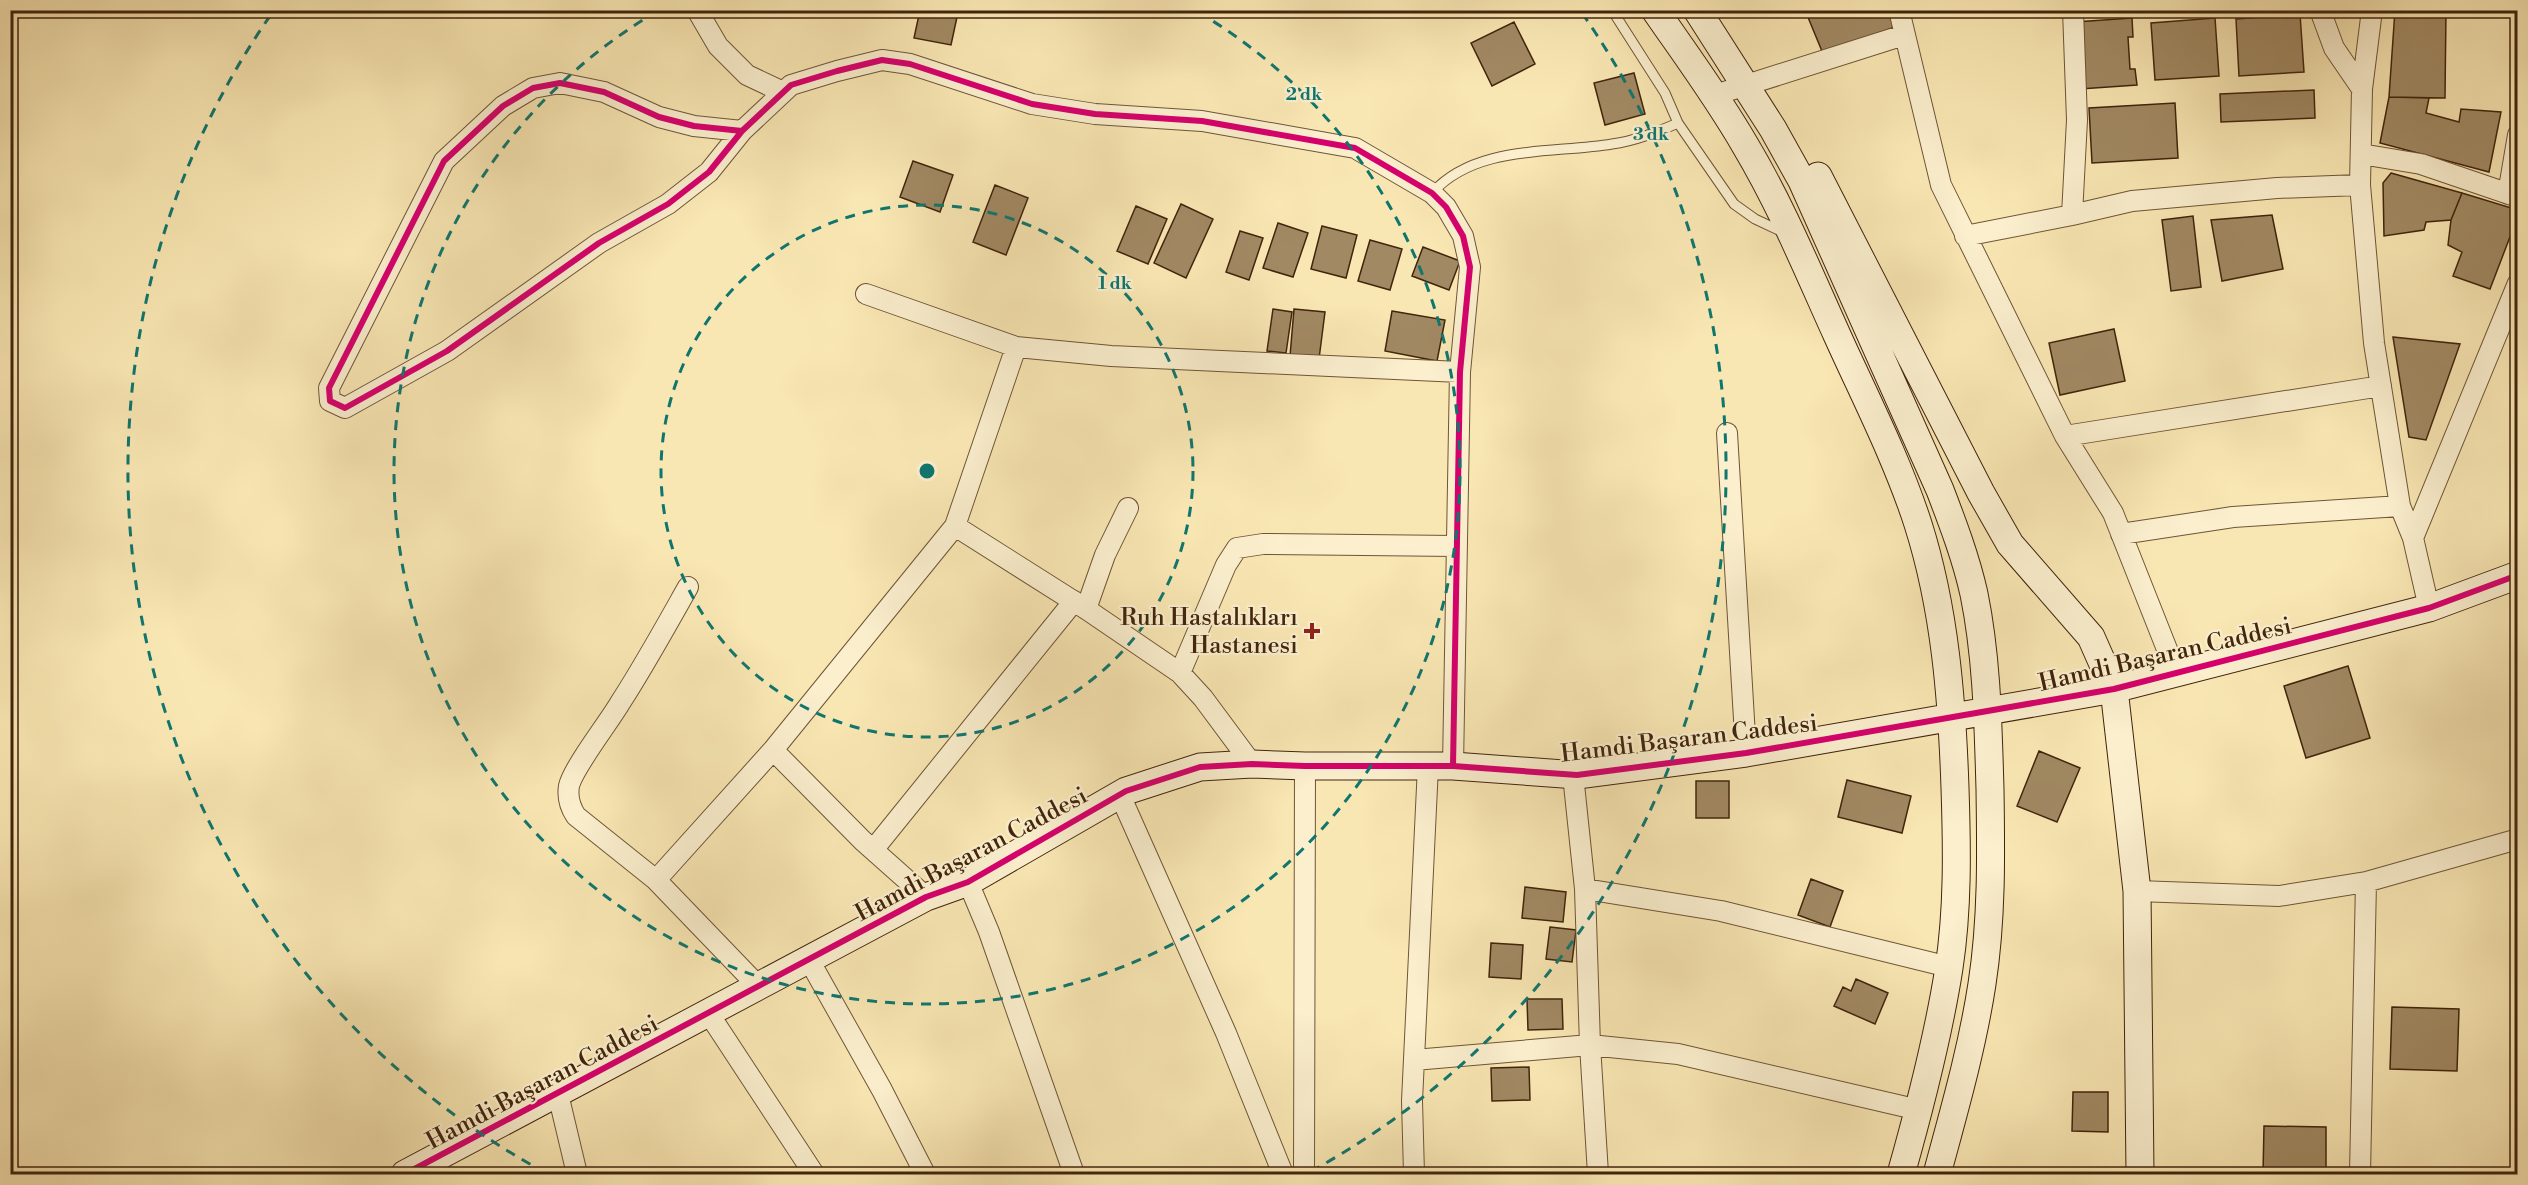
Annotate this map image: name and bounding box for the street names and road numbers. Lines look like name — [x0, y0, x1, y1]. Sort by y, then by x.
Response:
street label: Hamdi Başaran Caddesi — [2036, 611, 2295, 699]
street label: Hamdi Başaran Caddesi — [1559, 708, 1819, 770]
street label: Hamdi Başaran Caddesi — [850, 781, 1093, 929]
street label: Hamdi Başaran Caddesi — [421, 1009, 664, 1157]

